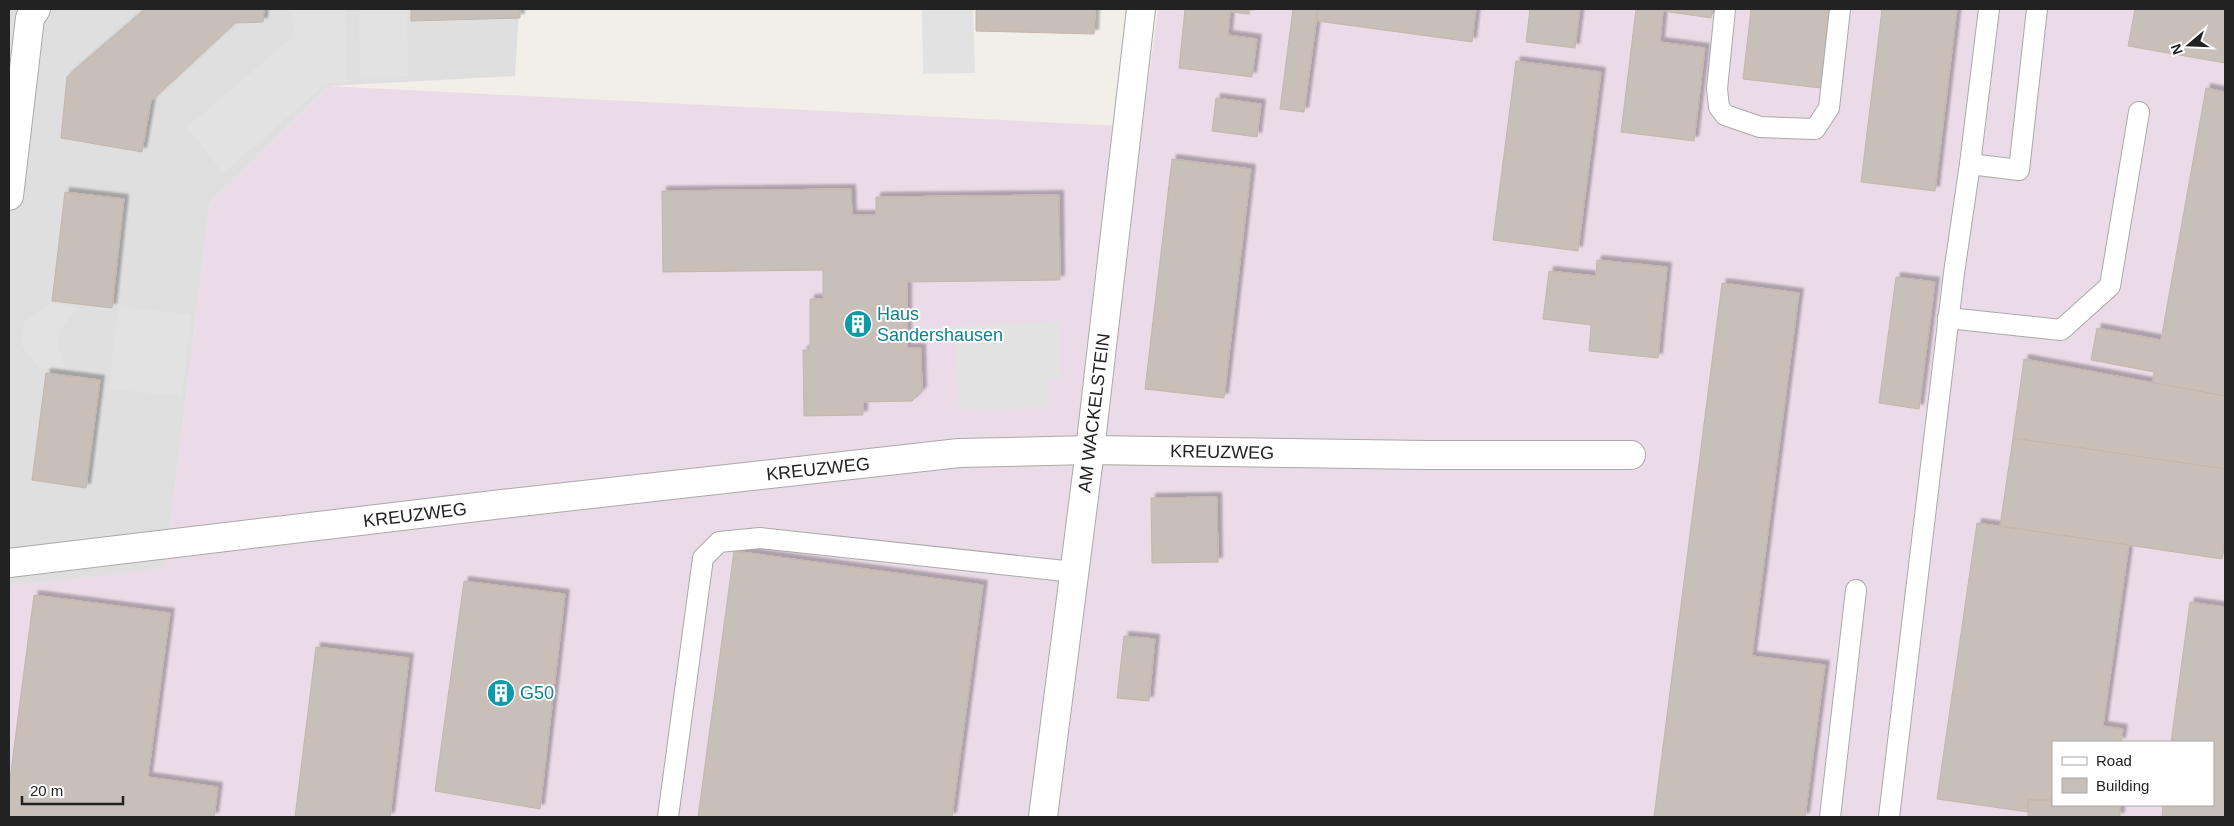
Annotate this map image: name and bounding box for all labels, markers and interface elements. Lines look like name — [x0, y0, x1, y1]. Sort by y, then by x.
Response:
north arrow — [2164, 20, 2214, 70]
text: N — [2167, 42, 2186, 57]
place label: Haus Sandershausen — [877, 304, 1003, 345]
building icon: Haus Sandershausen — [843, 309, 873, 339]
street label: AM WACKELSTEIN — [1074, 332, 1114, 494]
street label: KREUZWEG — [1170, 441, 1274, 463]
street label: KREUZWEG — [765, 454, 871, 484]
street label: KREUZWEG — [362, 499, 468, 531]
building icon: G50 — [486, 678, 516, 708]
place label: G50 — [520, 683, 554, 703]
legend — [2052, 741, 2214, 806]
text: Road — [2096, 752, 2132, 769]
scale bar — [22, 774, 124, 806]
text: Building — [2096, 777, 2149, 794]
text: 20 m — [30, 782, 63, 799]

